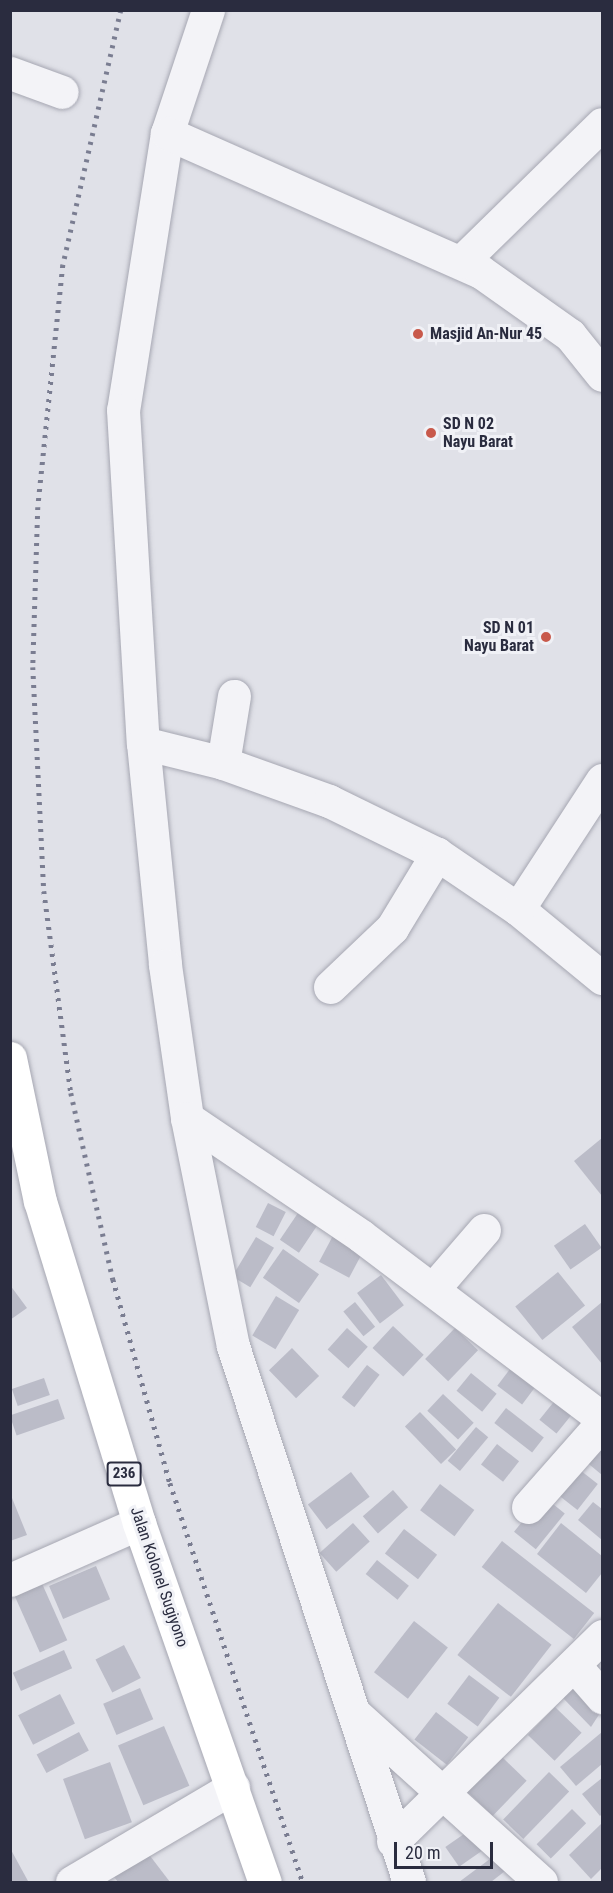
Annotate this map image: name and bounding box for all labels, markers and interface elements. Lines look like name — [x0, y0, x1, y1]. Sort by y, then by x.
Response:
place label: Masjid An-Nur 45 — [430, 324, 542, 344]
marker: Masjid An-Nur 45 — [411, 327, 425, 341]
place label: SD N 02 Nayu Barat — [443, 414, 513, 452]
marker: SD N 02 Nayu Barat — [424, 426, 438, 440]
place label: SD N 01 Nayu Barat — [464, 618, 534, 656]
marker: SD N 01 Nayu Barat — [539, 630, 553, 644]
road number: 236 — [106, 1462, 142, 1486]
street label: Jalan Kolonel Sugiyono — [126, 1504, 192, 1650]
scale bar — [397, 1830, 496, 1868]
text: 20 m — [405, 1842, 440, 1863]

